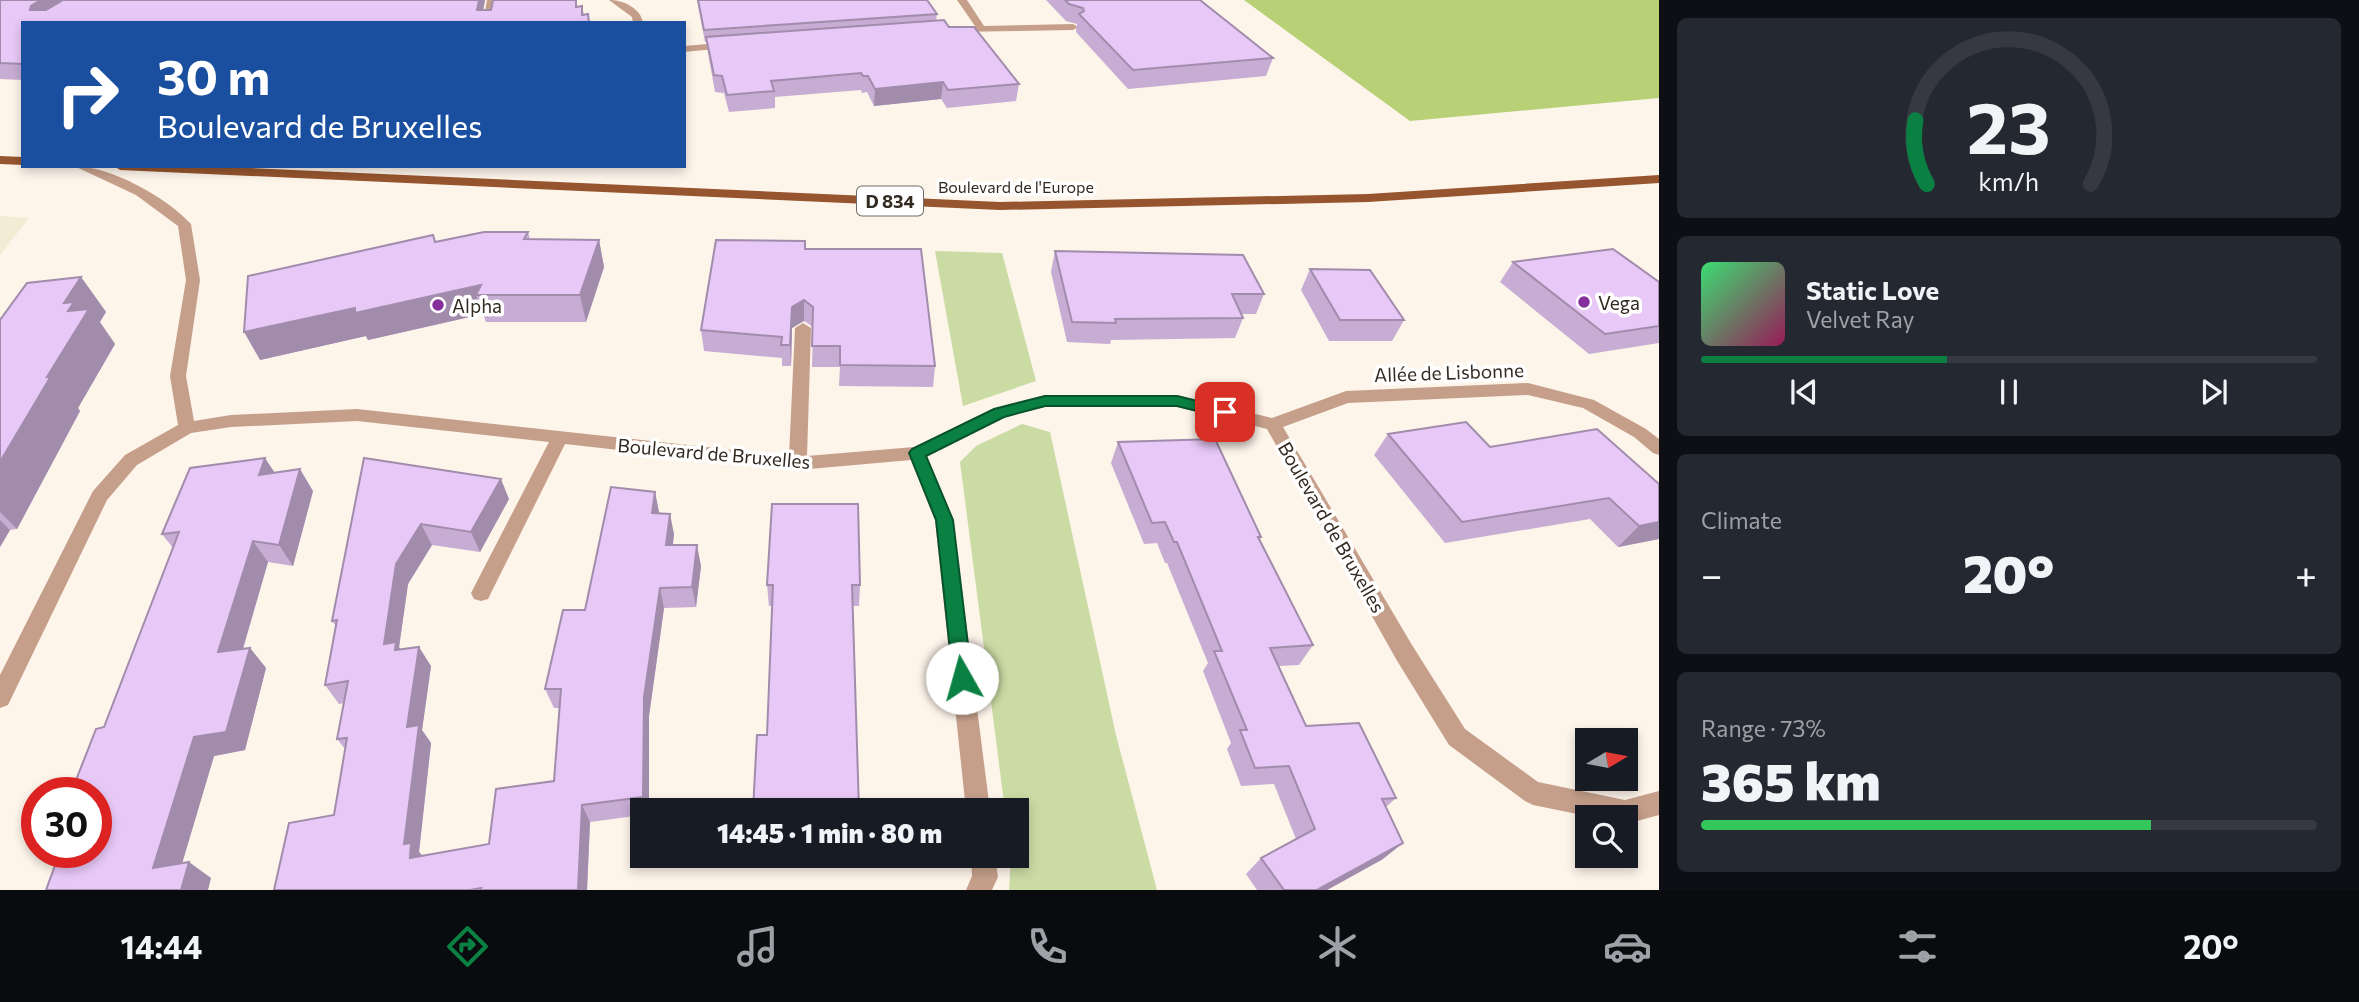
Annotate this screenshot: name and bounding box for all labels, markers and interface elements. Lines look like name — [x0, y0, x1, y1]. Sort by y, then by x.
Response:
text: 30 m — [157, 45, 270, 105]
icon: right — [42, 49, 133, 140]
text: 23 — [1967, 80, 2051, 169]
text: Boulevard de Bruxelles — [157, 105, 483, 145]
text: km/h — [1979, 166, 2039, 196]
street label: Boulevard de l'Europe — [938, 177, 1094, 196]
road number: D 834 — [857, 186, 923, 216]
text: Static Love — [1806, 274, 1939, 305]
place label: Vega — [1598, 291, 1640, 314]
place label: Alpha — [452, 294, 502, 317]
marker: Vega — [1576, 294, 1592, 310]
marker: Alpha — [430, 297, 446, 313]
text: Velvet Ray — [1806, 305, 1914, 333]
street label: Allée de Lisbonne — [1374, 358, 1524, 386]
icon: previous — [1785, 373, 1823, 411]
icon: pause — [1990, 373, 2028, 411]
icon: next — [2195, 373, 2233, 411]
pin — [1195, 382, 1255, 442]
icon: arrive — [1206, 393, 1244, 431]
street label: Boulevard de Bruxelles — [617, 433, 811, 473]
street label: Boulevard de Bruxelles — [1274, 438, 1390, 616]
text: Climate — [1701, 506, 1782, 534]
text: 20° — [1963, 540, 2054, 604]
text: − — [1701, 550, 1723, 597]
text: + — [2295, 550, 2317, 597]
position arrow — [925, 641, 999, 715]
text: Range · 73% — [1701, 714, 1826, 742]
north arrow — [1575, 728, 1638, 791]
map controls — [1575, 728, 1638, 868]
text: 365 km — [1701, 748, 1881, 812]
speed limit sign: 30 — [21, 777, 112, 868]
button: search — [1575, 805, 1638, 868]
text: 14:45 · 1 min · 80 m — [717, 817, 942, 848]
icon: directions — [443, 922, 492, 971]
icon: music — [733, 922, 782, 971]
icon: phone — [1023, 922, 1072, 971]
icon: climate — [1313, 922, 1362, 971]
icon: car — [1603, 922, 1652, 971]
icon: filters — [1893, 922, 1942, 971]
text: 14:44 — [120, 926, 202, 966]
text: 20° — [2183, 926, 2238, 966]

